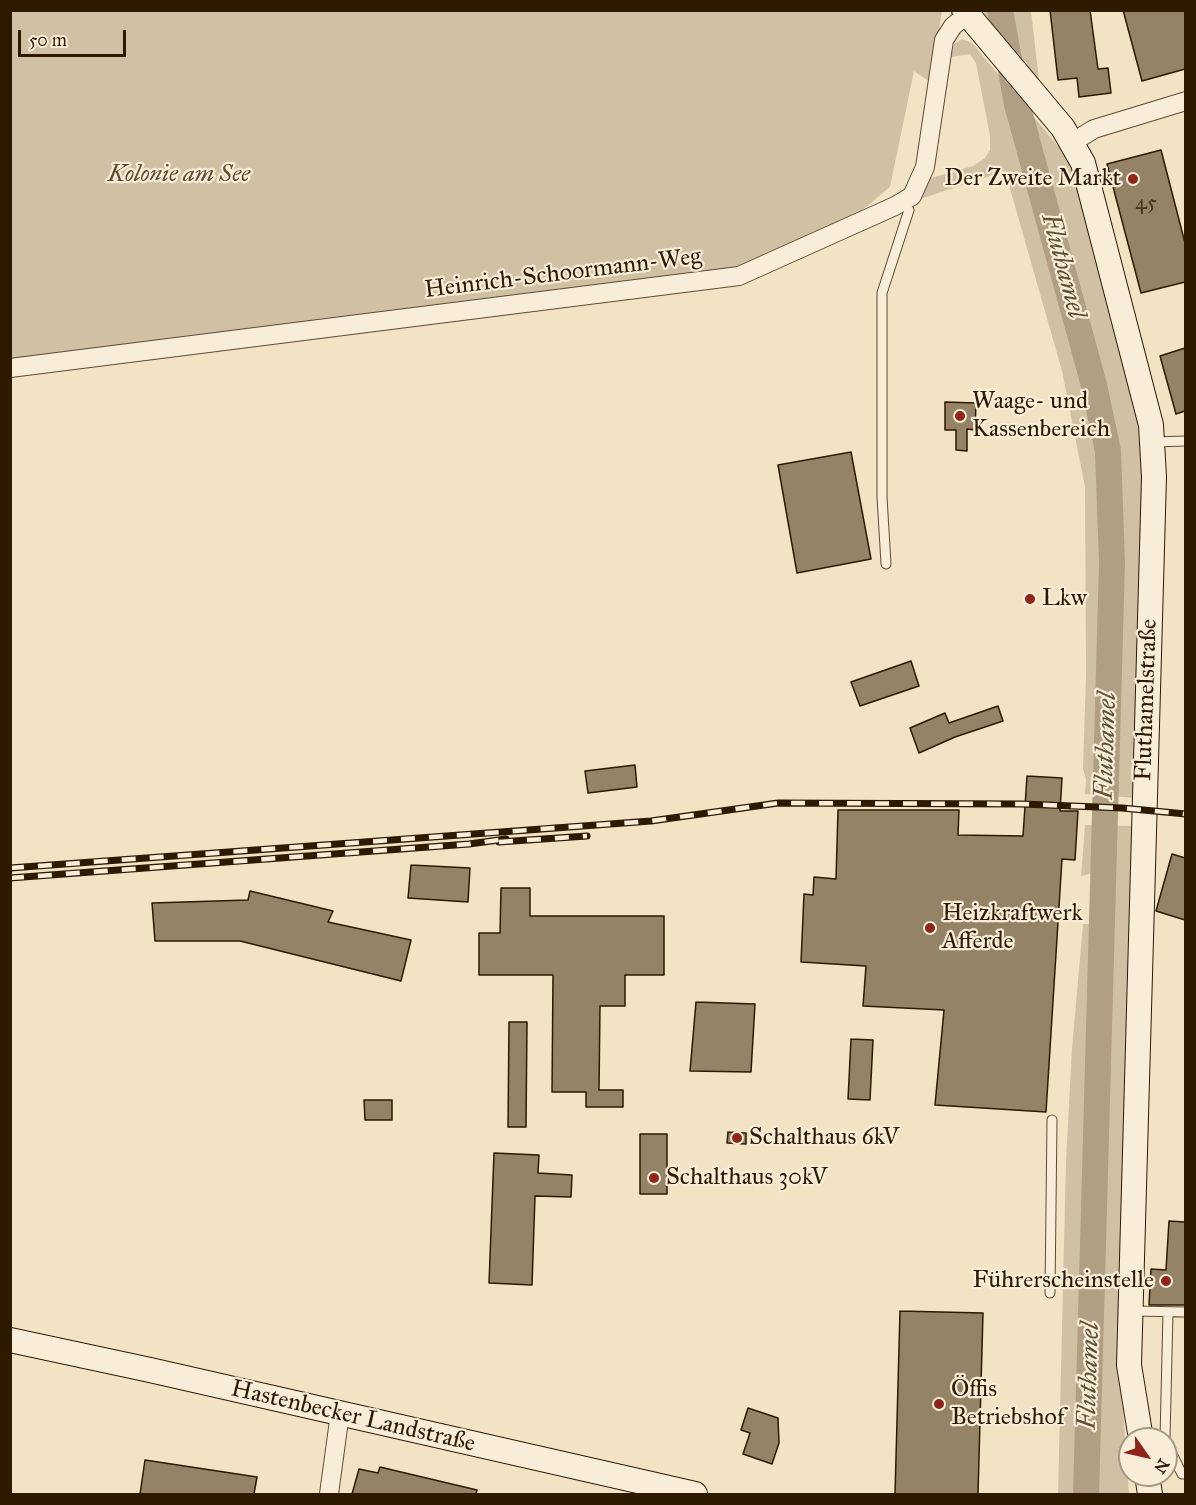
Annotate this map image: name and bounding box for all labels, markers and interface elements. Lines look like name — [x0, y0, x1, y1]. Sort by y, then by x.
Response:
scale bar — [21, 18, 129, 56]
text: 50 m — [29, 29, 67, 51]
park label: Kolonie am See — [108, 161, 250, 189]
place label: Der Zweite Markt — [944, 165, 1121, 193]
marker: Der Zweite Markt — [1126, 172, 1140, 186]
house number: 45 — [1135, 191, 1157, 217]
water label: Fluthamel — [1033, 210, 1091, 322]
street label: Heinrich-Schoormann-Weg — [423, 243, 703, 305]
place label: Waage- und Kassenbereich — [972, 388, 1110, 444]
marker: Waage- und Kassenbereich — [953, 409, 967, 423]
place label: Lkw — [1042, 585, 1087, 613]
marker: Lkw — [1023, 592, 1037, 606]
street label: Fluthamelstraße — [1130, 618, 1164, 782]
water label: Fluthamel — [1090, 692, 1124, 800]
place label: Heizkraftwerk Afferde — [942, 900, 1083, 956]
marker: Heizkraftwerk Afferde — [923, 921, 937, 935]
place label: Schalthaus 6kV — [749, 1124, 899, 1152]
marker: Schalthaus 6kV — [730, 1131, 744, 1145]
place label: Schalthaus 30kV — [666, 1164, 828, 1192]
marker: Schalthaus 30kV — [647, 1171, 661, 1185]
place label: Führerscheinstelle — [973, 1267, 1154, 1295]
marker: Führerscheinstelle — [1159, 1274, 1173, 1288]
water label: Fluthamel — [1073, 1322, 1107, 1430]
street label: Hastenbecker Landstraße — [228, 1375, 478, 1459]
place label: Öffis Betriebshof — [951, 1376, 1065, 1432]
marker: Öffis Betriebshof — [932, 1397, 946, 1411]
north arrow — [1118, 1427, 1178, 1487]
text: N — [1150, 1455, 1173, 1477]

